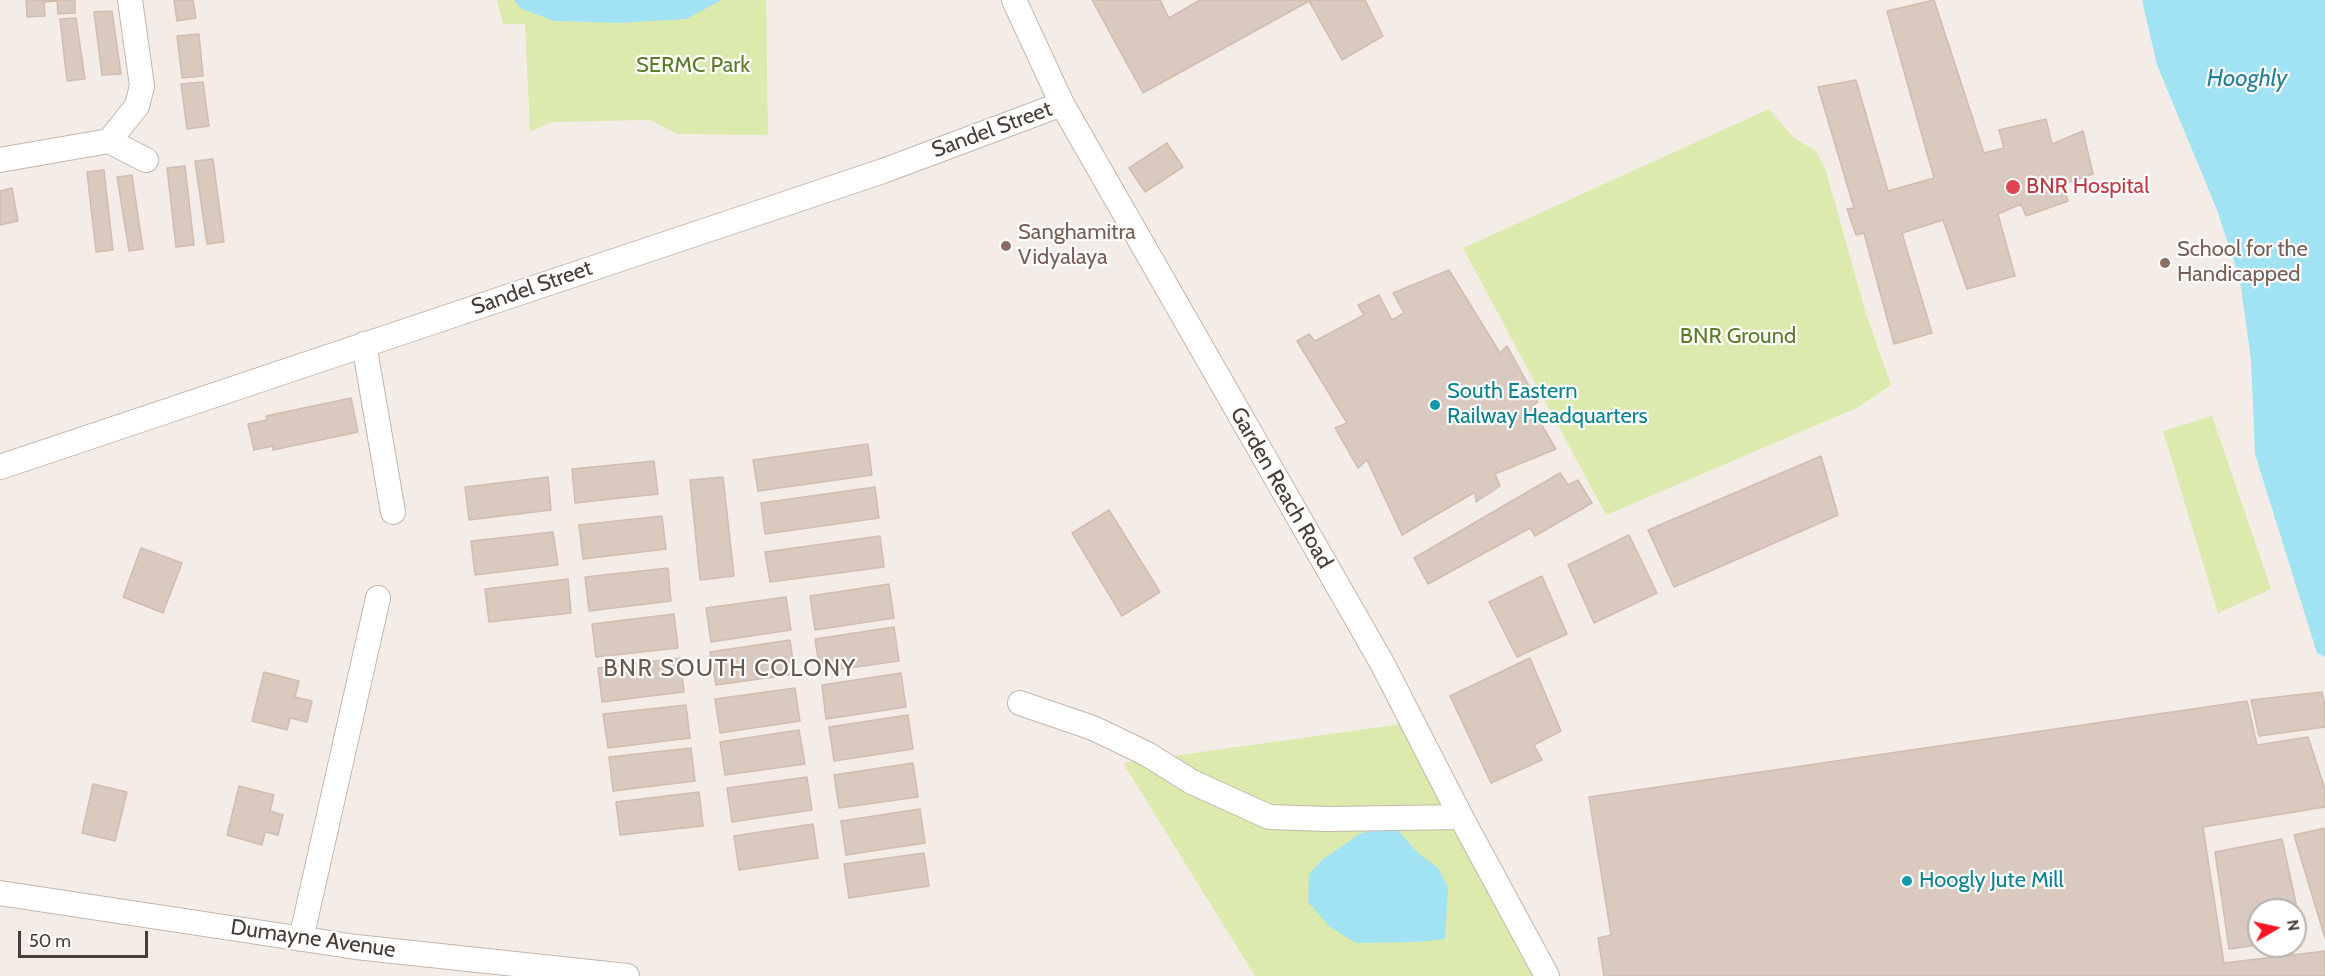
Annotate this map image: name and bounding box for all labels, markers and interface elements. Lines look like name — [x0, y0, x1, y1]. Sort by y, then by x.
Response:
park label: SERMC Park — [636, 53, 750, 79]
water label: Hooghly — [2207, 65, 2287, 93]
street label: Sandel Street — [928, 96, 1056, 164]
place label: BNR Hospital — [2026, 174, 2149, 200]
marker: BNR Hospital — [2004, 178, 2022, 196]
place label: Sanghamitra Vidyalaya — [1018, 220, 1136, 272]
place label: School for the Handicapped — [2177, 237, 2308, 288]
marker: Sanghamitra Vidyalaya — [999, 239, 1013, 253]
street label: Sandel Street — [468, 255, 596, 321]
marker: School for the Handicapped — [2158, 256, 2172, 270]
park label: BNR Ground — [1680, 324, 1796, 350]
place label: South Eastern Railway Headquarters — [1447, 379, 1648, 430]
marker: South Eastern Railway Headquarters — [1428, 398, 1442, 412]
street label: Garden Reach Road — [1224, 403, 1338, 573]
district label: BNR SOUTH COLONY — [603, 655, 857, 683]
place label: Hoogly Jute Mill — [1919, 868, 2064, 894]
marker: Hoogly Jute Mill — [1900, 874, 1914, 888]
north arrow — [2247, 898, 2307, 958]
street label: Dumayne Avenue — [229, 914, 397, 964]
text: N — [2283, 918, 2304, 932]
scale bar — [21, 919, 152, 957]
text: 50 m — [29, 930, 71, 952]

